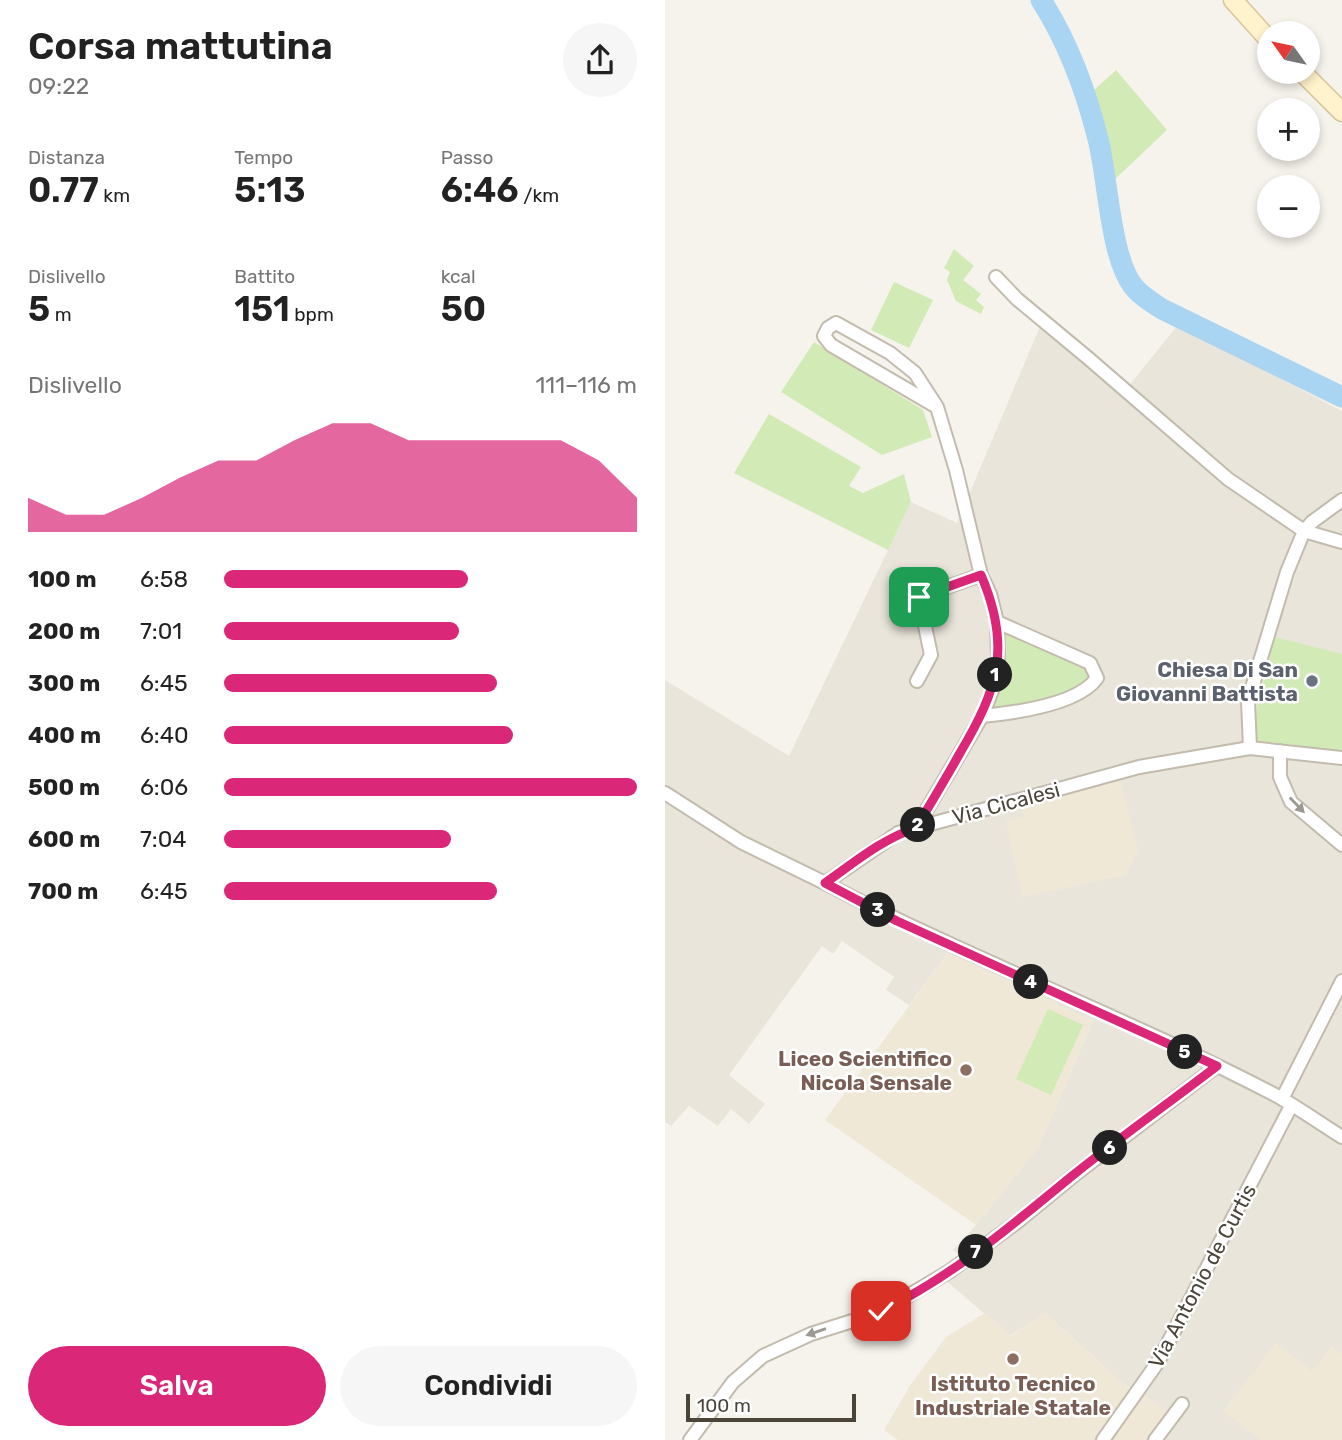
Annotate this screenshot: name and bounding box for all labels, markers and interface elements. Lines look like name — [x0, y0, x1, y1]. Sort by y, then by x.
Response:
north arrow — [1257, 21, 1319, 84]
map controls — [1257, 21, 1320, 238]
text: Corsa mattutina — [28, 23, 333, 69]
button: share — [563, 23, 637, 97]
text: 09:22 — [28, 72, 89, 100]
button: + — [1257, 98, 1320, 161]
text: Distanza — [28, 146, 105, 169]
text: Tempo — [234, 146, 293, 169]
text: Passo — [441, 146, 493, 169]
text: 0.77 — [28, 169, 99, 211]
text: 5:13 — [234, 169, 306, 211]
text: 6:46 — [441, 169, 519, 211]
button: − — [1257, 175, 1320, 238]
text: km — [99, 184, 130, 207]
text: /km — [519, 184, 559, 207]
text: Dislivello — [28, 265, 106, 288]
text: Battito — [234, 265, 295, 288]
text: kcal — [441, 265, 476, 288]
text: 5 — [28, 288, 50, 330]
text: 151 — [234, 288, 290, 330]
text: 50 — [441, 288, 486, 330]
text: m — [50, 303, 72, 326]
text: bpm — [290, 303, 334, 326]
text: Dislivello — [28, 371, 122, 399]
text: 111–116 m — [535, 371, 637, 399]
text: 100 m — [28, 565, 97, 593]
text: 6:58 — [140, 565, 188, 593]
pin — [889, 567, 949, 627]
icon: arrive — [900, 578, 938, 616]
text: 200 m — [28, 617, 100, 645]
text: 7:01 — [140, 617, 182, 645]
place label: Chiesa Di San Giovanni Battista — [1116, 657, 1298, 706]
pin: 1 — [977, 658, 1013, 692]
text: 1 — [990, 663, 999, 686]
text: 300 m — [28, 669, 100, 697]
text: 6:45 — [140, 669, 188, 697]
marker: Chiesa Di San Giovanni Battista — [1304, 673, 1320, 689]
text: 400 m — [28, 721, 101, 749]
text: 6:40 — [140, 721, 189, 749]
text: 500 m — [28, 773, 100, 801]
text: 6:06 — [140, 773, 188, 801]
street label: Via Cicalesi — [949, 777, 1063, 829]
one-way arrow — [1288, 797, 1305, 814]
pin: 2 — [901, 808, 935, 842]
text: 2 — [911, 813, 924, 836]
text: 600 m — [28, 825, 100, 853]
text: 7:04 — [140, 825, 187, 853]
text: 700 m — [28, 877, 98, 905]
text: 6:45 — [140, 877, 188, 905]
pin: 3 — [861, 892, 895, 928]
text: 3 — [871, 898, 884, 921]
pin: 4 — [1013, 964, 1049, 1000]
text: 4 — [1024, 970, 1037, 993]
pin: 5 — [1168, 1034, 1203, 1070]
text: 5 — [1178, 1040, 1191, 1063]
place label: Liceo Scientifico Nicola Sensale — [778, 1046, 952, 1095]
marker: Liceo Scientifico Nicola Sensale — [958, 1062, 974, 1078]
pin: 6 — [1093, 1130, 1127, 1166]
text: 6 — [1103, 1136, 1116, 1159]
street label: Via Antonio de Curtis — [1143, 1180, 1261, 1372]
pin: 7 — [959, 1234, 993, 1270]
text: 7 — [970, 1240, 981, 1263]
pin — [851, 1281, 911, 1341]
icon: check — [862, 1292, 900, 1330]
one-way arrow — [805, 1327, 826, 1338]
button: Salva — [28, 1346, 326, 1426]
button: Condividi — [340, 1346, 637, 1426]
marker: Istituto Tecnico Industriale Statale — [1005, 1351, 1021, 1367]
place label: Istituto Tecnico Industriale Statale — [915, 1371, 1111, 1420]
scale bar — [686, 1391, 856, 1423]
text: 100 m — [697, 1394, 751, 1417]

